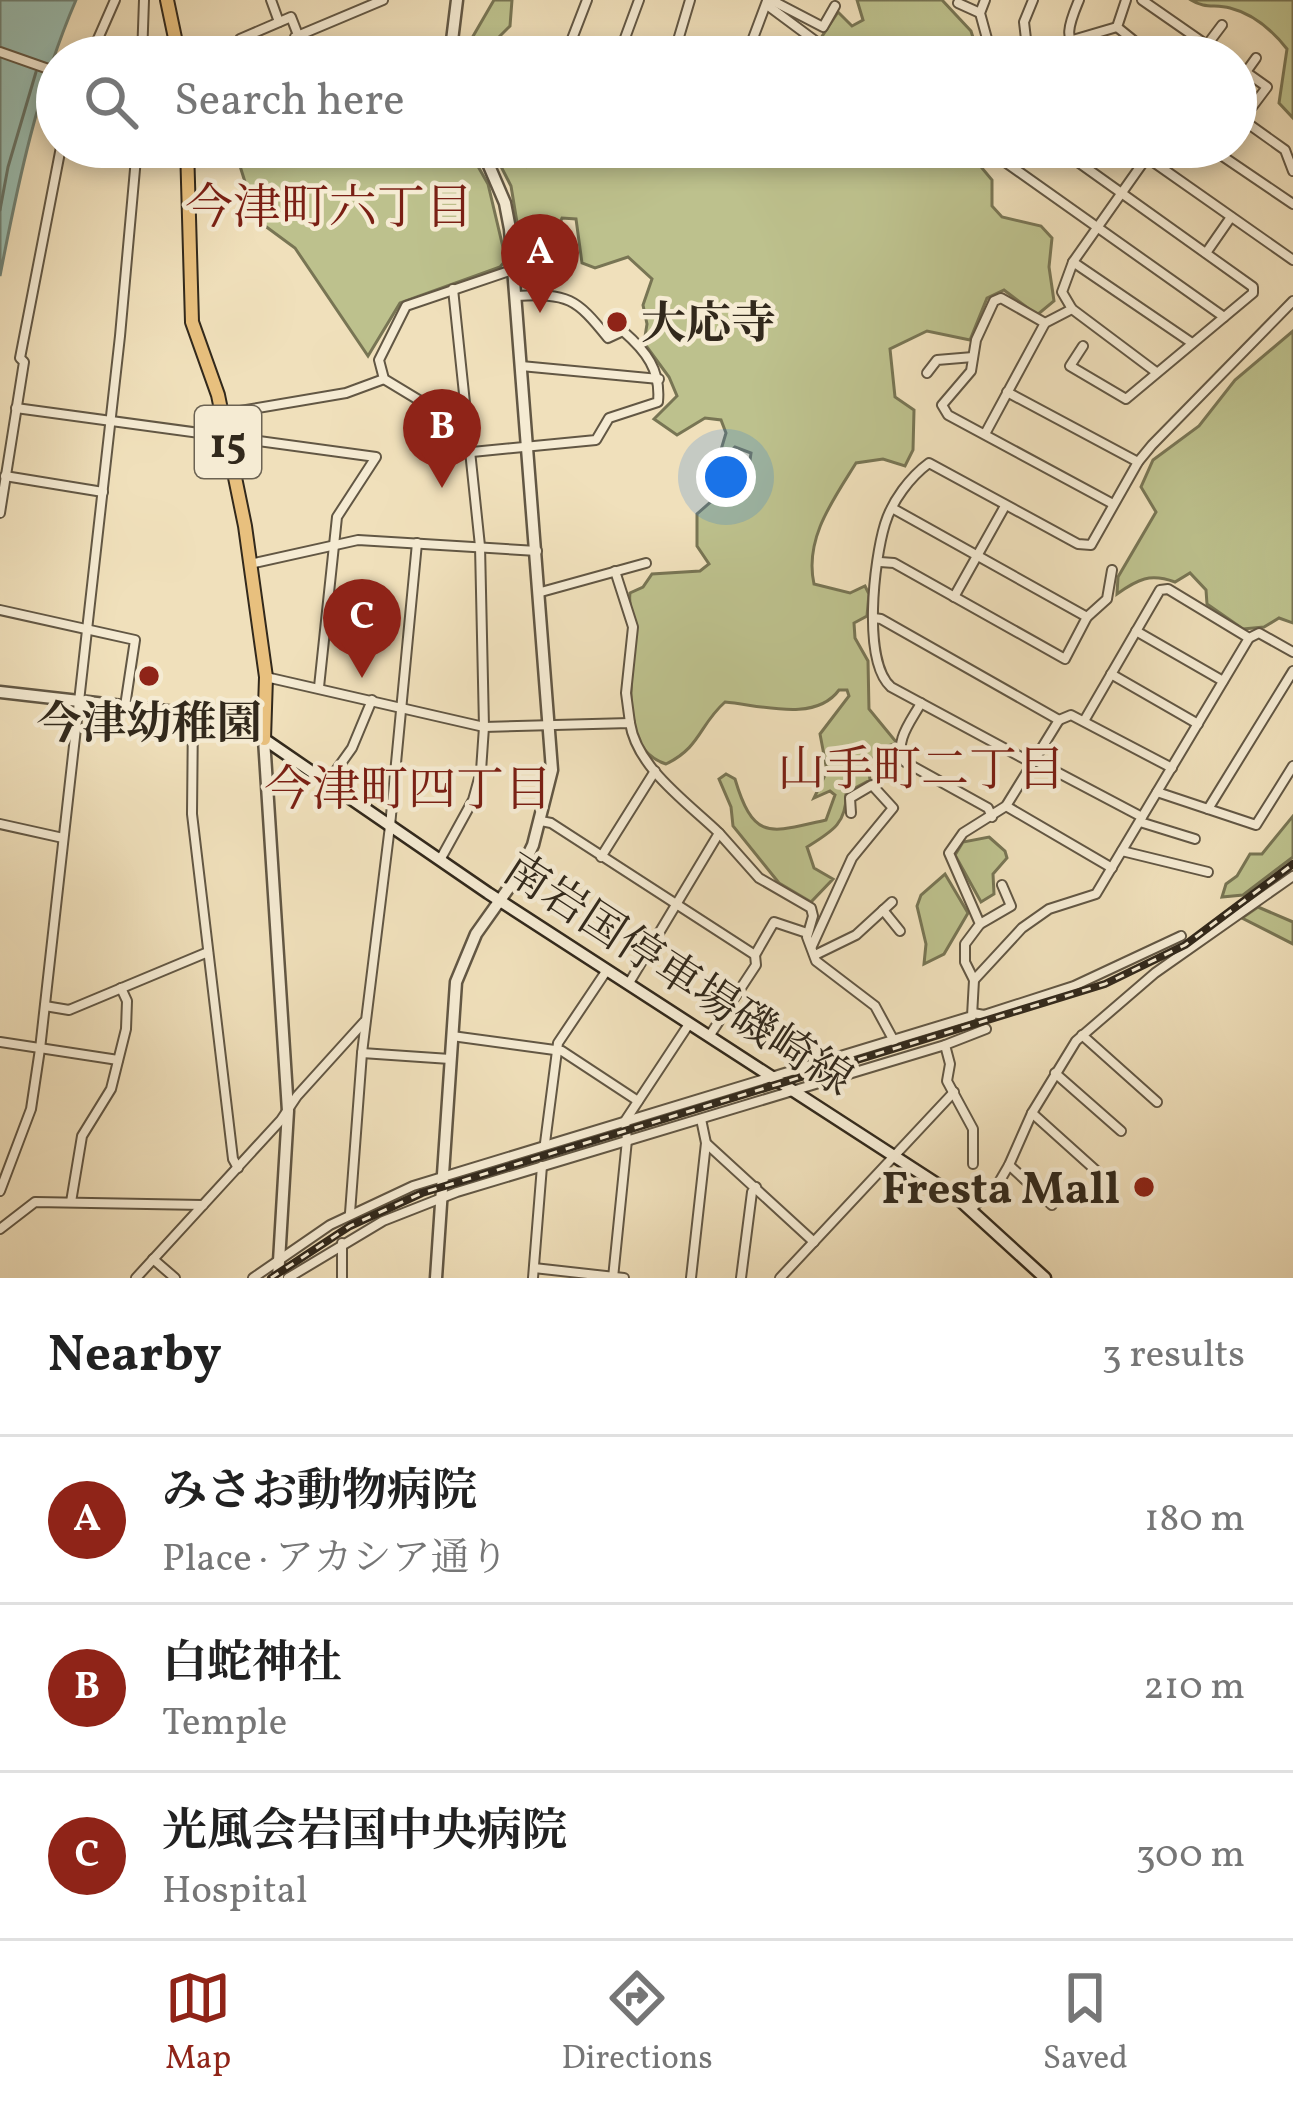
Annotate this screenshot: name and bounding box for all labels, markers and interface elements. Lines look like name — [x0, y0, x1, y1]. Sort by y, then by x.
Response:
search box — [36, 36, 1257, 168]
icon: search — [78, 69, 144, 135]
text: Search here — [174, 71, 405, 134]
district label: 今津町六丁目 — [185, 177, 473, 244]
pin: A — [501, 214, 579, 313]
place label: 大応寺 — [641, 295, 776, 358]
marker: 大応寺 — [604, 309, 630, 335]
pin: B — [403, 389, 481, 488]
road number: 15 — [195, 406, 261, 478]
your location — [696, 447, 756, 507]
pin: C — [323, 579, 401, 678]
marker: 今津幼稚園 — [136, 663, 162, 689]
place label: 今津幼稚園 — [36, 695, 262, 758]
district label: 山手町二丁目 — [777, 739, 1065, 806]
district label: 今津町四丁目 — [264, 759, 552, 826]
street label: 南岩国停車場磯崎線 — [490, 840, 864, 1113]
place label: Fresta Mall — [881, 1160, 1120, 1223]
marker: Fresta Mall — [1131, 1174, 1157, 1200]
text: Nearby — [48, 1321, 222, 1392]
text: 3 results — [1102, 1329, 1245, 1383]
text: みさお動物病院 — [162, 1462, 477, 1525]
text: A — [73, 1493, 101, 1547]
text: 180 m — [1144, 1493, 1245, 1547]
text: Place · アカシア通り — [162, 1533, 509, 1587]
text: 白蛇神社 — [162, 1634, 342, 1697]
text: B — [74, 1661, 100, 1715]
text: 210 m — [1143, 1661, 1245, 1715]
text: Temple — [162, 1697, 287, 1751]
text: 光風会岩国中央病院 — [162, 1802, 567, 1865]
text: C — [74, 1829, 100, 1883]
text: 300 m — [1136, 1829, 1245, 1883]
text: Hospital — [162, 1865, 308, 1919]
tab: Map — [165, 1965, 231, 2083]
tab: Directions — [561, 1965, 713, 2083]
tab: Saved — [1043, 1965, 1128, 2083]

